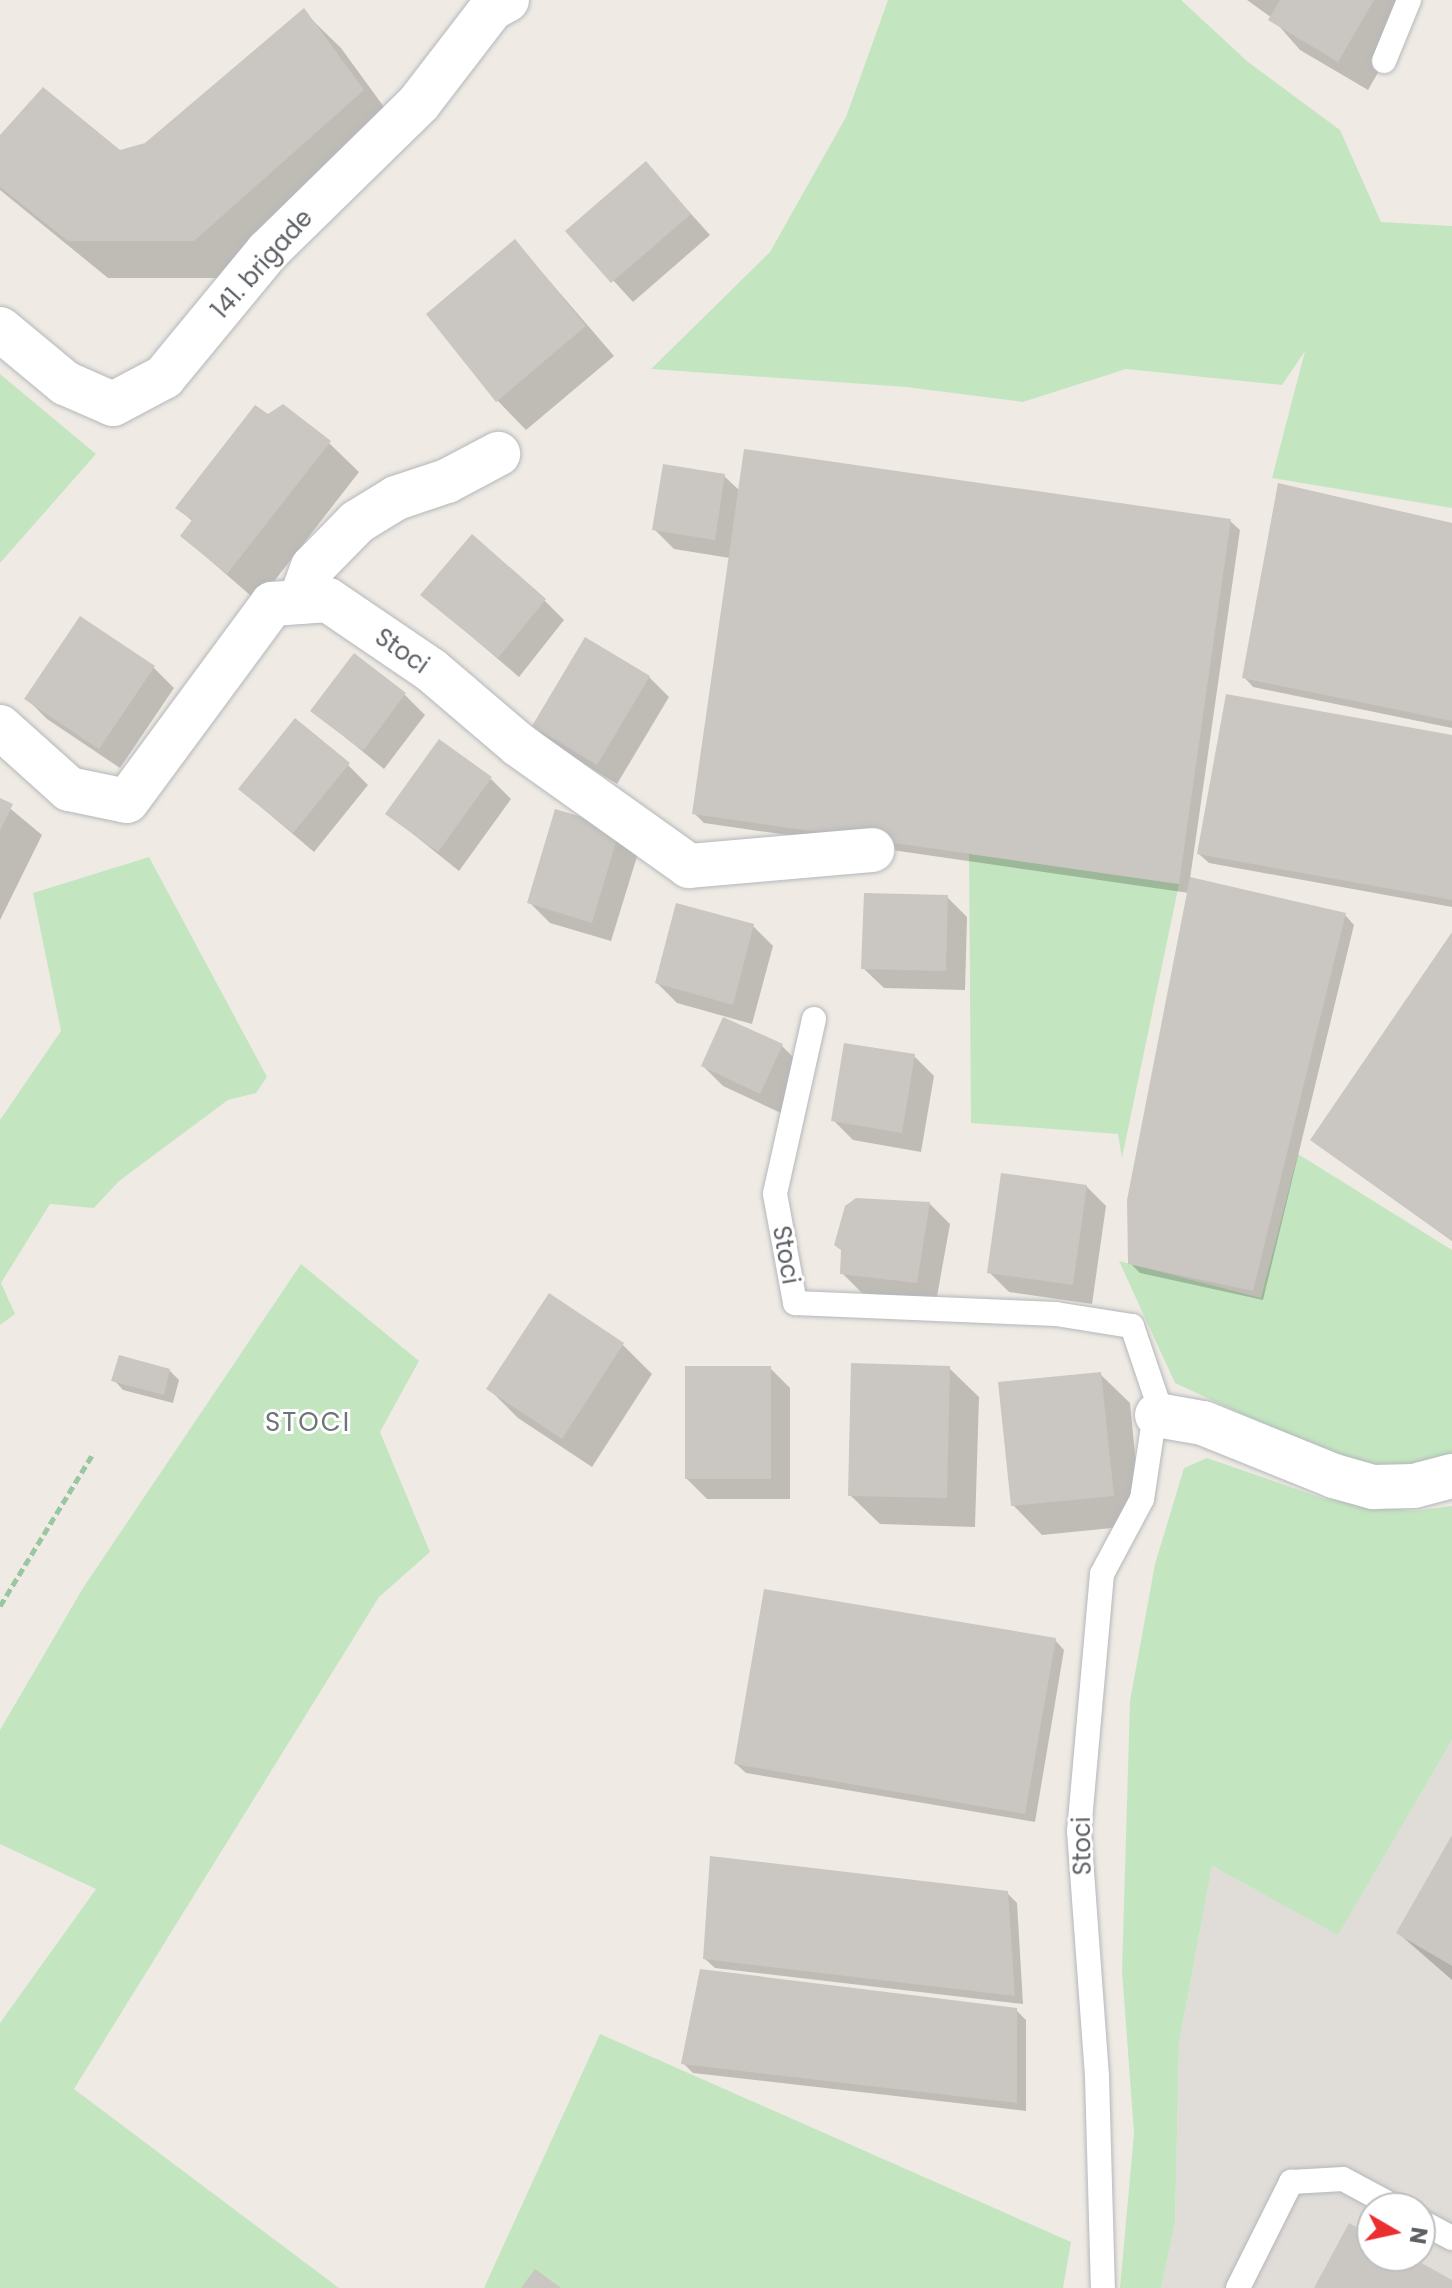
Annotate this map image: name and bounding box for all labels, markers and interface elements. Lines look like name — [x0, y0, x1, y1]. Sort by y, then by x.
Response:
street label: 141. brigade — [206, 204, 318, 324]
street label: Stoci — [370, 622, 434, 680]
street label: Stoci — [767, 1224, 805, 1286]
district label: STOCI — [265, 1407, 351, 1439]
street label: Stoci — [1067, 1816, 1097, 1876]
north arrow — [1356, 2192, 1436, 2272]
text: N — [1402, 2225, 1435, 2246]

